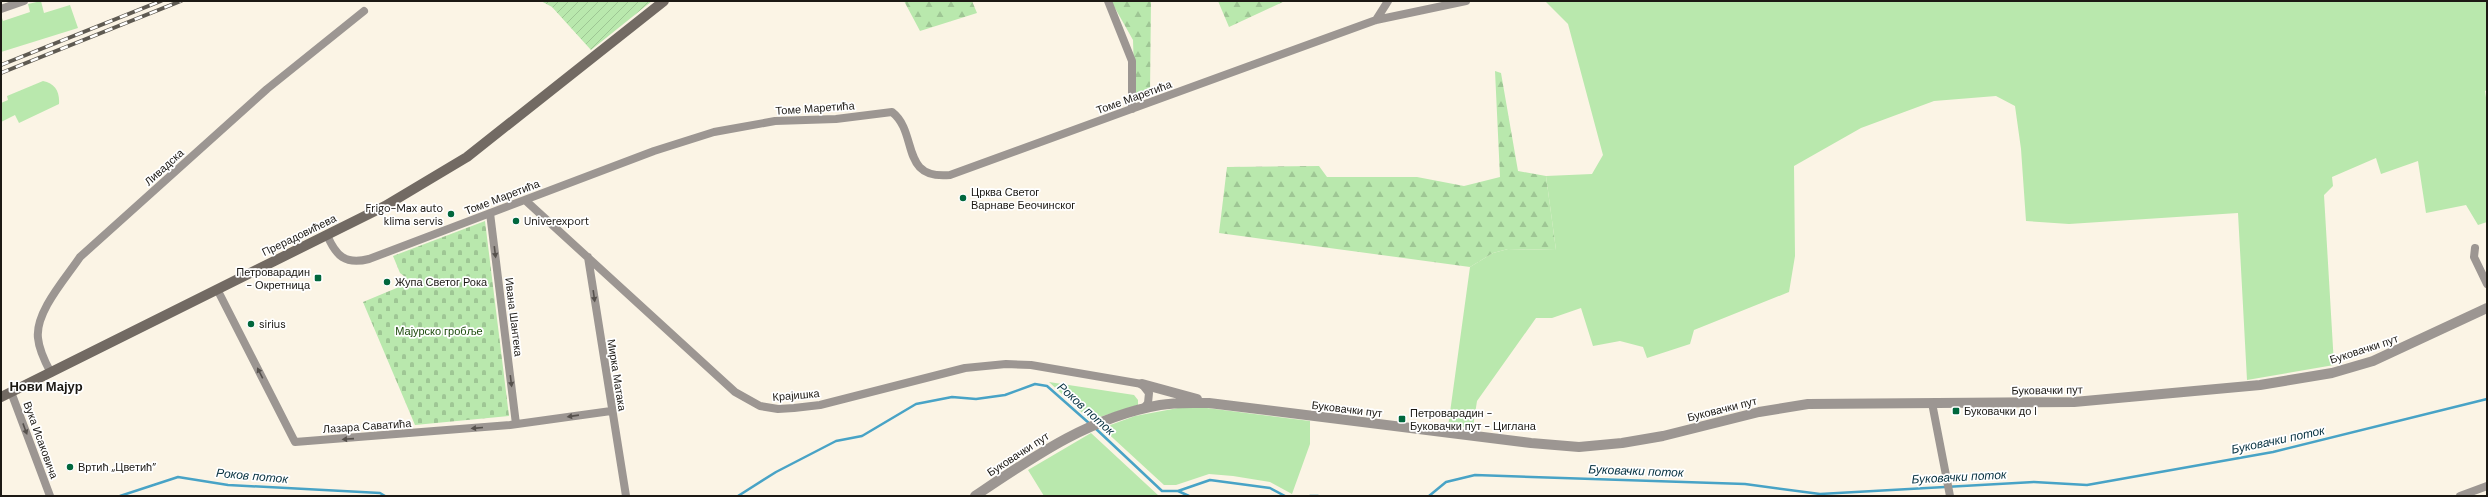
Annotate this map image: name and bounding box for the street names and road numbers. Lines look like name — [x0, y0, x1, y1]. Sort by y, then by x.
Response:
street label: Томе Маретића — [1094, 77, 1174, 117]
street label: Томе Маретића — [775, 98, 856, 118]
street label: Ливадска — [141, 145, 187, 188]
street label: Томе Маретића — [462, 176, 542, 218]
street label: Прерадовићева — [260, 211, 339, 259]
street label: Ивана Шантека — [502, 277, 526, 358]
street label: Буковачки пут — [2328, 331, 2400, 367]
street label: Мирка Матака — [604, 338, 630, 413]
street label: Буковачки пут — [2011, 382, 2083, 398]
street label: Крајишка — [772, 386, 821, 404]
street label: Буковачки пут — [1686, 394, 1758, 424]
street label: Буковачки пут — [1311, 398, 1383, 420]
street label: Вука Исаковича — [21, 399, 62, 481]
street label: Лазара Саватића — [322, 416, 413, 436]
street label: Буковачки пут — [984, 429, 1052, 479]

